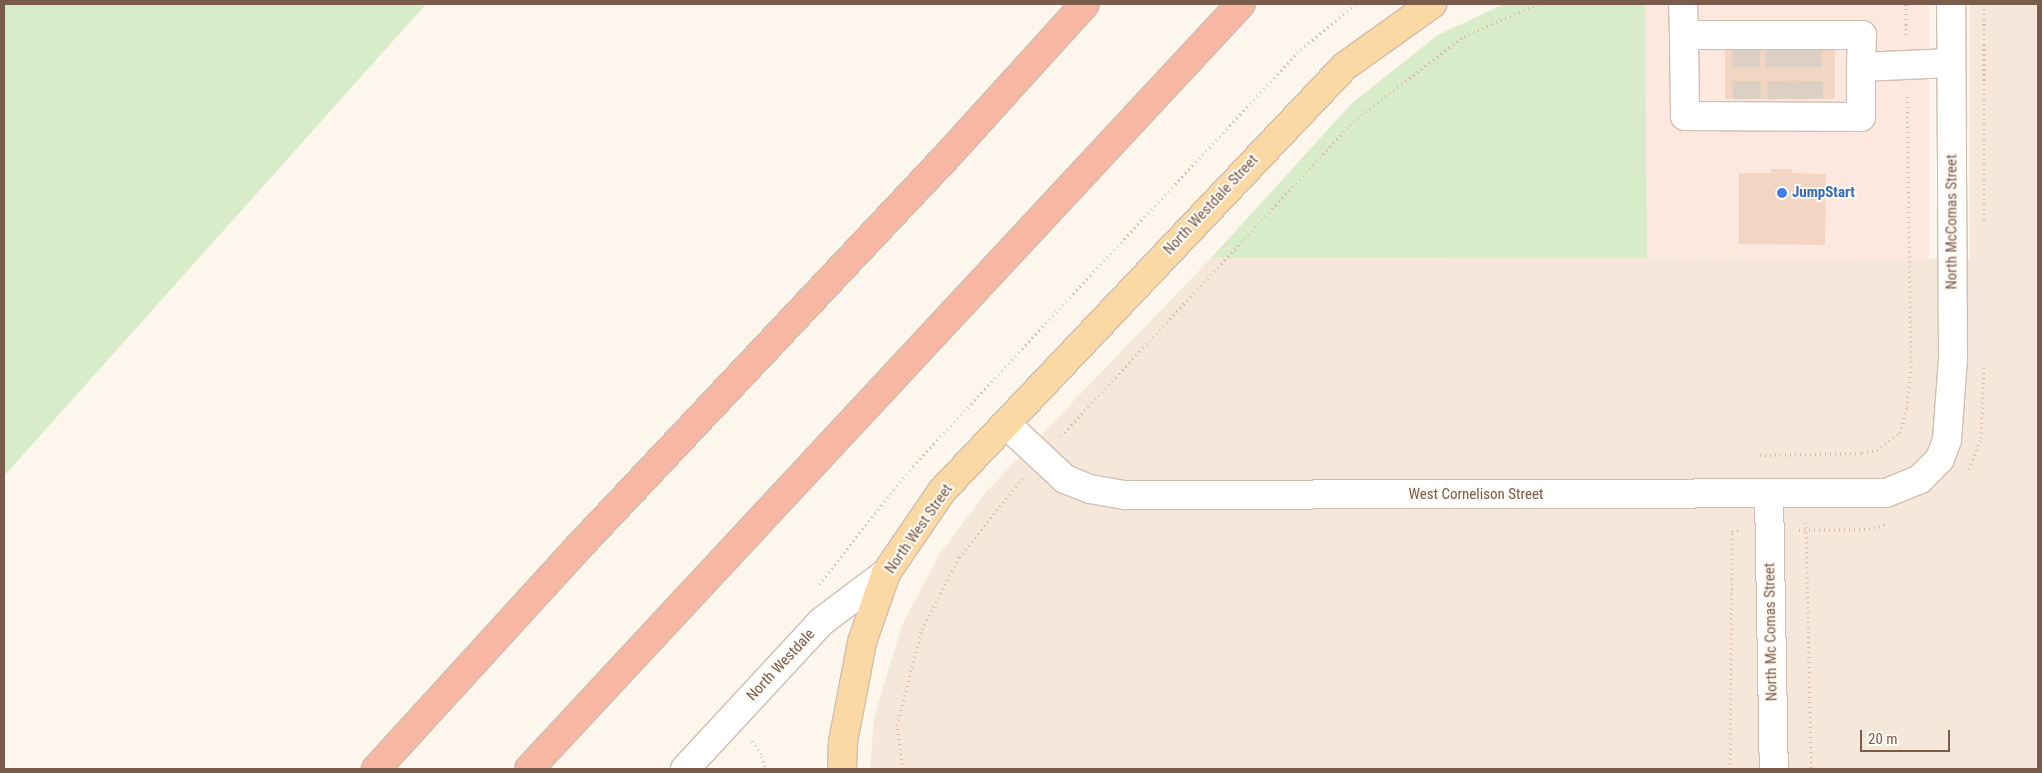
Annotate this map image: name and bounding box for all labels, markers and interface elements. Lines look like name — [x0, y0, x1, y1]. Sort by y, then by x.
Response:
street label: North Westdale Street — [1160, 151, 1262, 259]
street label: North McComas Street — [1943, 154, 1961, 290]
place label: JumpStart — [1792, 184, 1855, 202]
marker: JumpStart — [1776, 187, 1788, 199]
street label: North West Street — [882, 481, 956, 577]
street label: West Cornelison Street — [1409, 486, 1543, 504]
street label: North Mc Comas Street — [1761, 563, 1781, 701]
street label: North Westdale — [743, 625, 819, 705]
scale bar — [1862, 720, 1952, 752]
text: 20 m — [1868, 730, 1898, 748]

